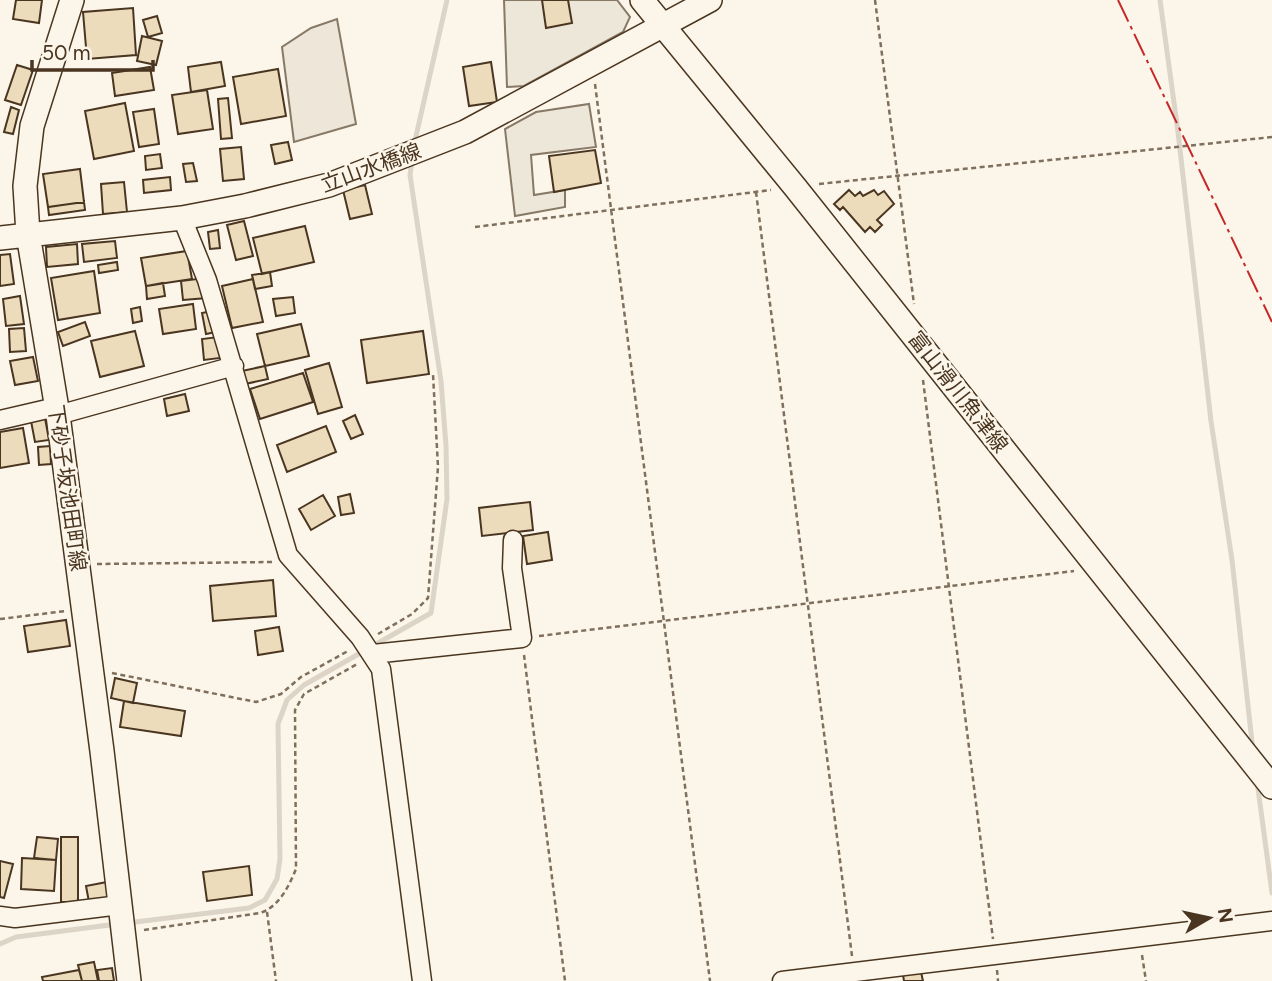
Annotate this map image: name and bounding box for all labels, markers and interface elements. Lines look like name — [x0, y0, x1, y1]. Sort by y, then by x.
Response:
scale bar — [32, 28, 152, 72]
text: 50 m — [42, 40, 91, 65]
street label: 立山水橋線 — [317, 138, 424, 197]
street label: 富山滑川魚津線 — [903, 326, 1013, 457]
street label: 下砂子坂池田町線 — [43, 403, 92, 573]
north arrow — [1174, 883, 1244, 953]
text: N — [1213, 906, 1238, 924]

